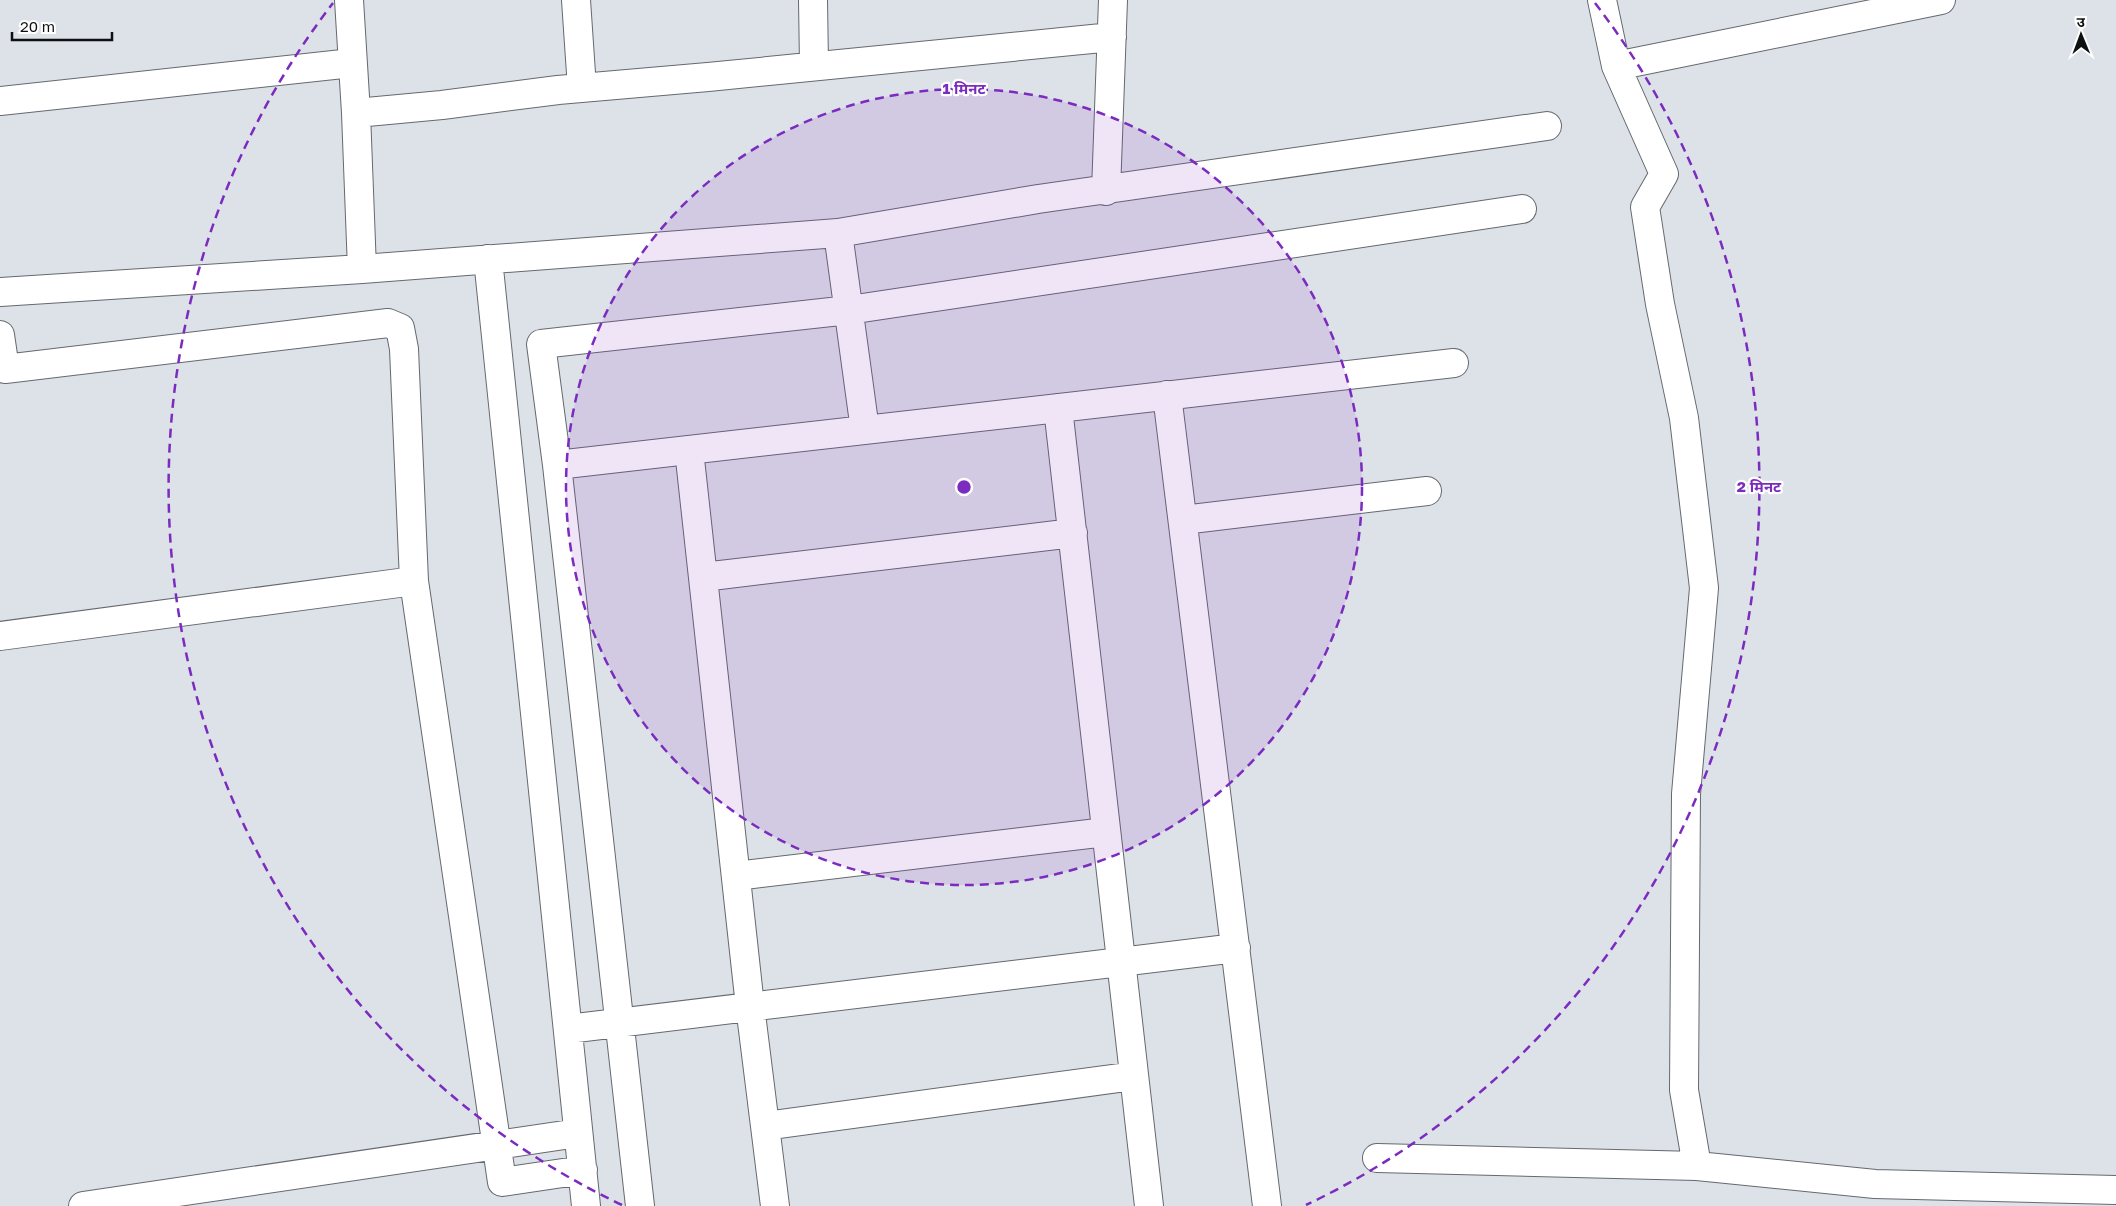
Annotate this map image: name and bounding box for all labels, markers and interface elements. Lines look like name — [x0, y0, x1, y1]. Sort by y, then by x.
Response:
scale bar — [12, 10, 112, 42]
north arrow — [2056, 10, 2106, 60]
text: उ — [2077, 13, 2086, 30]
text: 20 m — [20, 17, 55, 35]
text: 1 मिनट — [943, 79, 986, 97]
text: 2 मिनट — [1737, 477, 1782, 495]
centre of rings — [955, 478, 973, 496]

